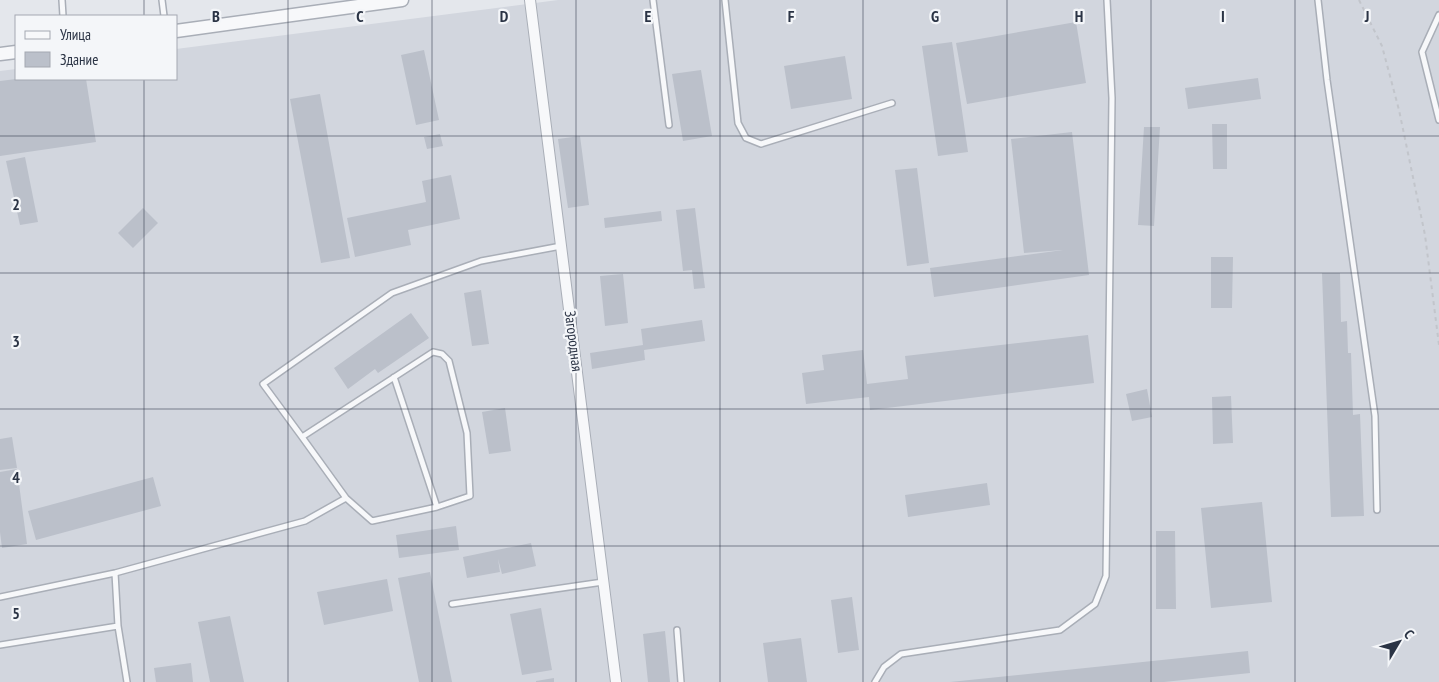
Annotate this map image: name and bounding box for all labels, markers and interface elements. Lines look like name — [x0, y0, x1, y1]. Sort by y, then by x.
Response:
text: B — [212, 6, 220, 26]
text: C — [356, 6, 364, 26]
text: D — [500, 6, 509, 26]
text: E — [645, 6, 652, 26]
text: F — [788, 6, 795, 26]
text: G — [931, 6, 939, 26]
text: H — [1075, 6, 1083, 26]
text: I — [1221, 6, 1225, 26]
text: J — [1364, 6, 1369, 26]
legend — [15, 15, 178, 80]
text: Улица — [60, 25, 91, 44]
text: Здание — [60, 50, 98, 69]
text: 2 — [12, 194, 20, 214]
street label: Загородная — [561, 309, 587, 373]
text: 3 — [12, 331, 20, 351]
text: 4 — [12, 467, 20, 487]
text: 5 — [12, 603, 20, 623]
north arrow — [1374, 617, 1424, 667]
text: С — [1400, 626, 1419, 643]

